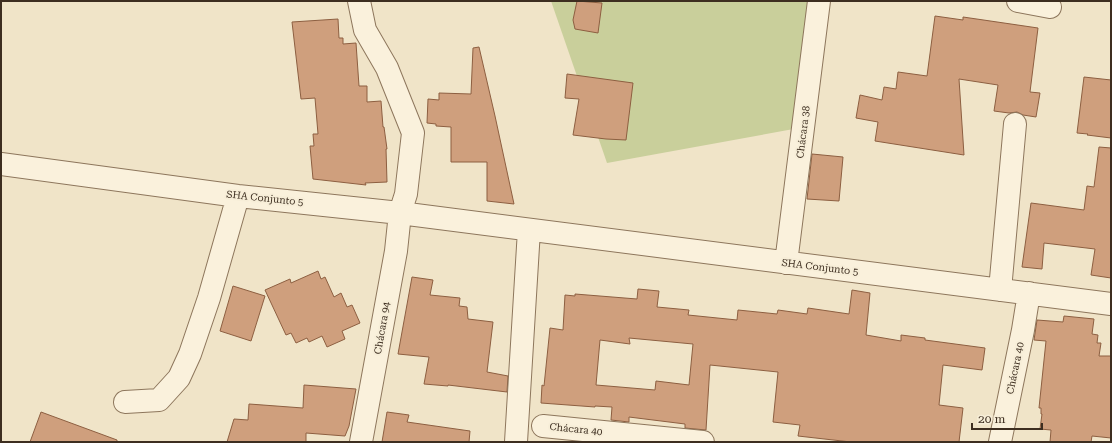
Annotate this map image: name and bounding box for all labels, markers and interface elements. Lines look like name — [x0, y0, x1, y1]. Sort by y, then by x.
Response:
street label: Chácara 38 — [794, 105, 812, 159]
street label: SHA Conjunto 5 — [226, 188, 304, 208]
street label: SHA Conjunto 5 — [781, 257, 860, 277]
street label: Chácara 94 — [372, 300, 392, 355]
street label: Chácara 40 — [1004, 340, 1026, 395]
scale bar — [972, 405, 1042, 431]
text: 20 m — [978, 412, 1005, 426]
street label: Chácara 40 — [549, 421, 603, 437]

